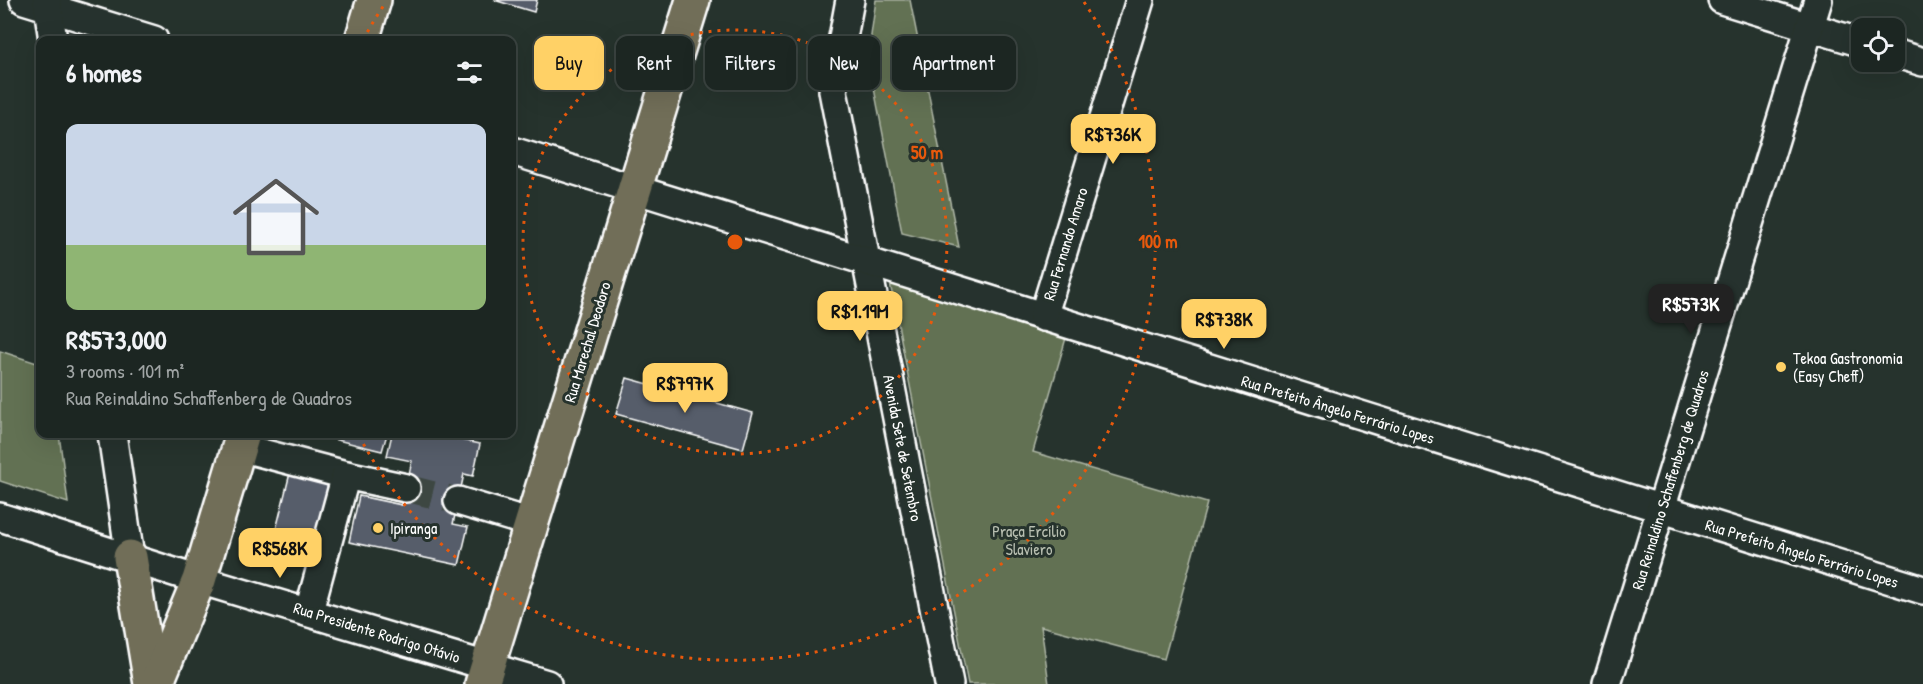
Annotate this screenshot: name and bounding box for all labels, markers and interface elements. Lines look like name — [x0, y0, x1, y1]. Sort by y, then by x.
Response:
map controls — [1851, 18, 1905, 72]
button: locate — [1851, 18, 1905, 72]
chip: Buy — [534, 36, 604, 90]
chip: Rent — [616, 36, 693, 90]
chip: Filters — [705, 36, 796, 90]
chip: New — [808, 36, 880, 90]
chip: Apartment — [892, 36, 1016, 90]
text: 6 homes — [66, 55, 142, 90]
icon: filters — [453, 56, 486, 89]
pin: R$736K — [1064, 114, 1162, 165]
text: R$736K — [1085, 120, 1141, 147]
text: 50 m — [911, 140, 943, 165]
icon: home — [222, 163, 330, 271]
street label: Rua Fernando Amaro — [1037, 184, 1093, 303]
text: 100 m — [1138, 229, 1178, 254]
centre of rings — [725, 232, 745, 252]
street label: Rua Marechal Deodoro — [558, 279, 616, 405]
pin: R$573K — [1642, 284, 1740, 335]
text: R$573K — [1663, 290, 1720, 317]
pin: R$1.19M — [805, 291, 915, 342]
text: R$1.19M — [831, 297, 889, 324]
pin: R$738K — [1175, 299, 1273, 350]
text: R$738K — [1195, 305, 1253, 332]
text: R$573,000 — [66, 322, 167, 357]
place label: Tekoa Gastronomia (Easy Cheff) — [1793, 347, 1903, 387]
text: 3 rooms · 101 m² — [66, 357, 184, 384]
marker: Tekoa Gastronomia (Easy Cheff) — [1774, 360, 1788, 374]
pin: R$797K — [636, 363, 734, 414]
street label: Rua Reinaldino Schaffenberg de Quadros — [1626, 367, 1714, 593]
text: R$797K — [657, 369, 713, 396]
street label: Rua Prefeito Ângelo Ferrário Lopes — [1239, 369, 1437, 449]
street label: Avenida Sete de Setembro — [878, 373, 928, 524]
text: Rua Reinaldino Schaffenberg de Quadros — [66, 384, 352, 411]
street label: Rua Prefeito Ângelo Ferrário Lopes — [1703, 513, 1901, 593]
place label: Ipiranga — [390, 517, 437, 539]
park label: Praça Ercílio Slaviero — [992, 520, 1066, 560]
marker: Ipiranga — [371, 521, 385, 535]
pin: R$568K — [231, 528, 329, 579]
text: R$568K — [253, 534, 307, 561]
street label: Rua Presidente Rodrigo Otávio — [291, 596, 463, 668]

